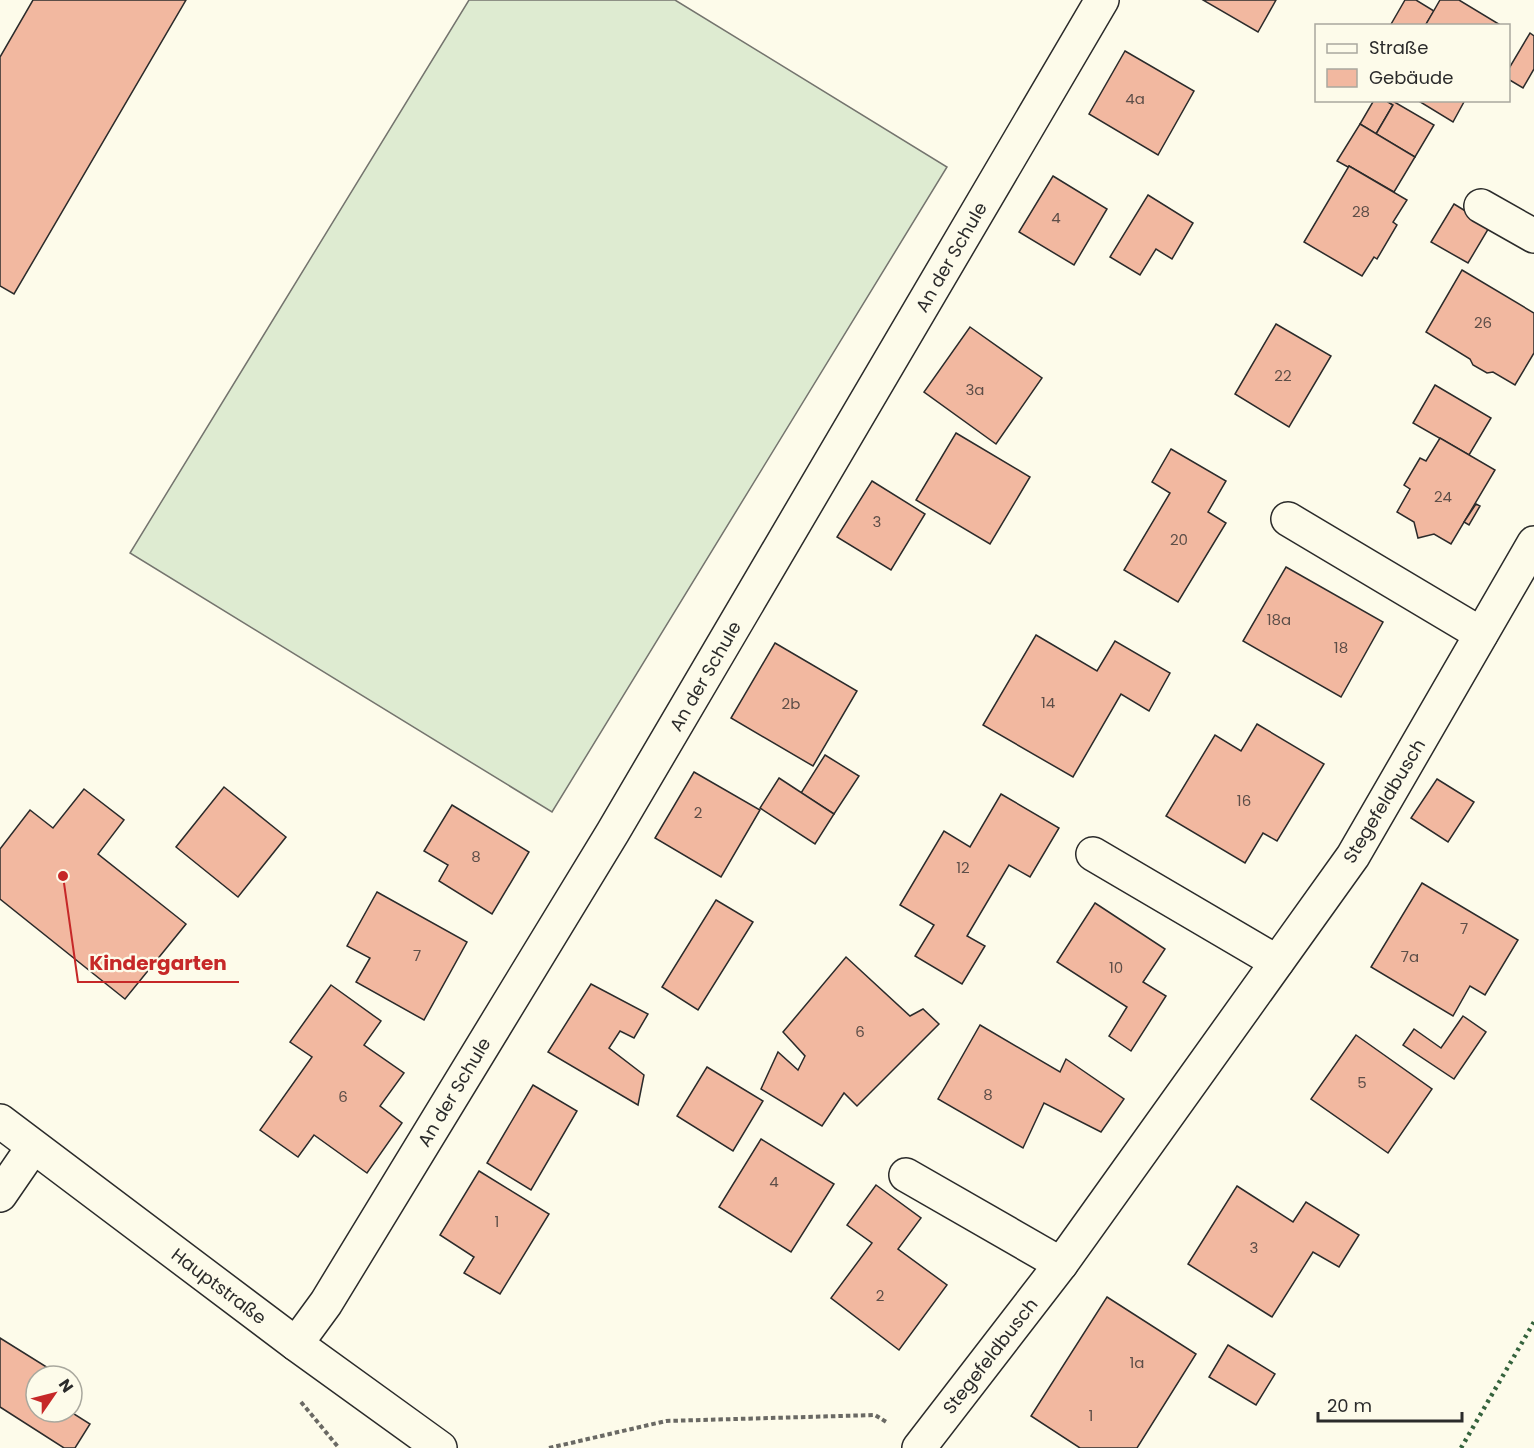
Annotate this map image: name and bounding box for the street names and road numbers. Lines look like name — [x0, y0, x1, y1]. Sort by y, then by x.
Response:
street label: An der Schule — [909, 197, 993, 317]
street label: An der Schule — [663, 616, 747, 736]
street label: Stegefeldbusch — [1337, 734, 1431, 868]
street label: An der Schule — [411, 1033, 497, 1151]
street label: Hauptstraße — [166, 1242, 272, 1330]
street label: Stegefeldbusch — [937, 1293, 1043, 1419]

